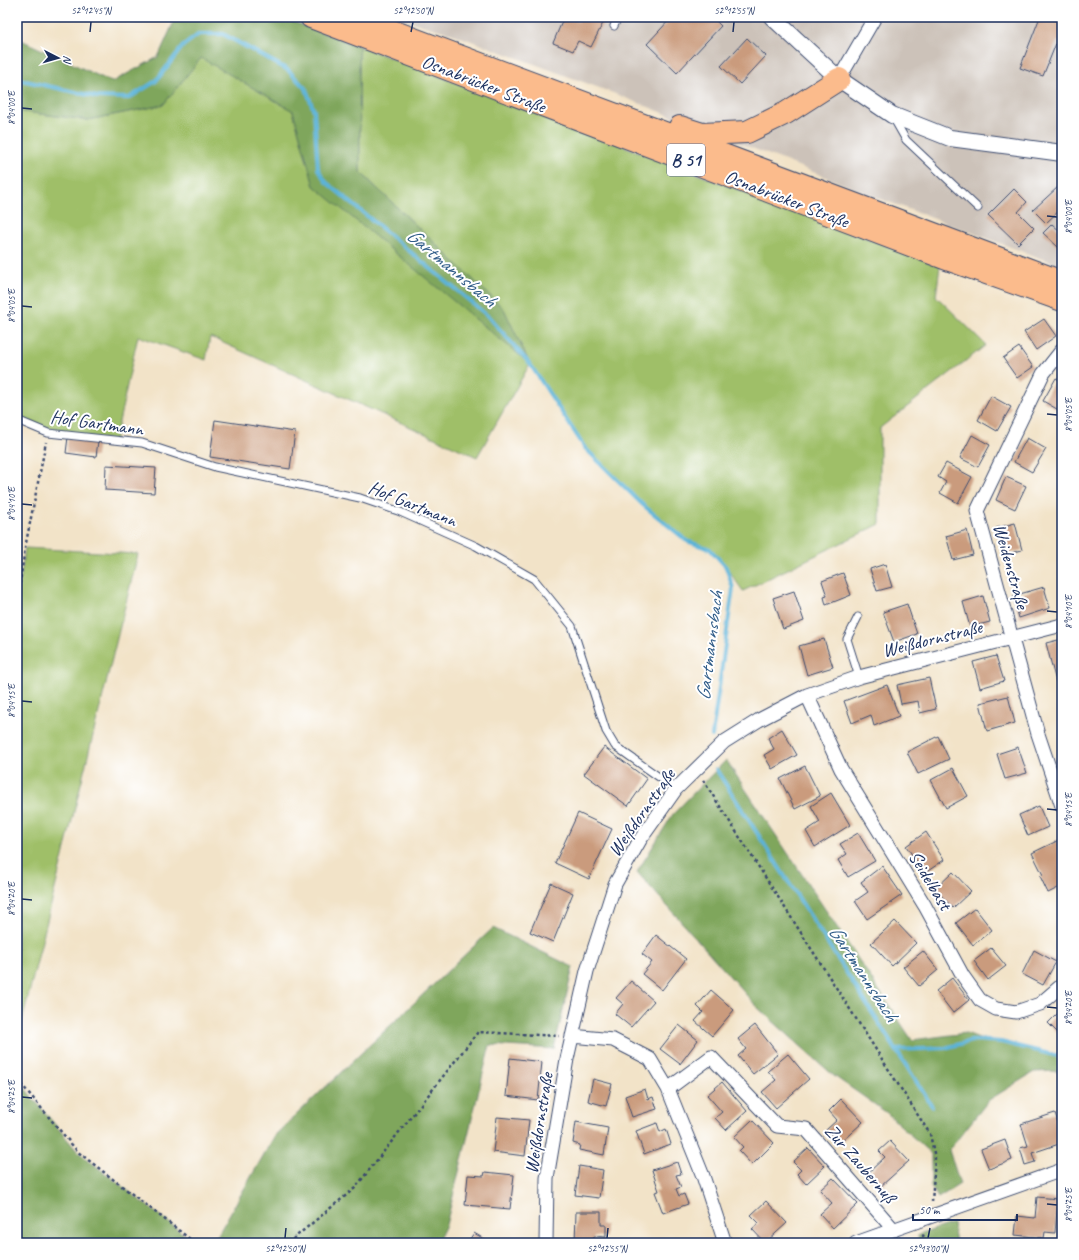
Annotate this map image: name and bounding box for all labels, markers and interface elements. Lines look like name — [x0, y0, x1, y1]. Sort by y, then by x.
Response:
text: 52°12'45"N — [71, 4, 113, 17]
text: 52°12'50"N — [393, 4, 435, 17]
text: 52°12'55"N — [714, 4, 756, 17]
north arrow — [38, 38, 78, 78]
street label: Osnabrücker Straße — [418, 49, 551, 119]
text: N — [60, 55, 75, 65]
text: 8°04'00"E — [5, 89, 18, 125]
road number: B 51 — [667, 144, 705, 176]
street label: Osnabrücker Straße — [721, 164, 854, 234]
text: 8°04'00"E — [1062, 198, 1075, 234]
water label: Gartmannsbach — [402, 223, 503, 313]
text: 8°04'05"E — [5, 287, 18, 323]
text: 8°04'05"E — [1062, 396, 1075, 432]
street label: Hof Gartmann — [49, 405, 146, 442]
street label: Hof Gartmann — [365, 475, 462, 533]
text: 8°04'10"E — [5, 485, 18, 521]
street label: Weidenstraße — [987, 521, 1035, 613]
water label: Gartmannsbach — [690, 588, 729, 702]
text: 8°04'10"E — [1062, 593, 1075, 629]
street label: Weißdornstraße — [880, 615, 986, 663]
text: 8°04'15"E — [5, 682, 18, 718]
street label: Weißdornstraße — [603, 763, 682, 861]
text: 8°04'15"E — [1062, 791, 1075, 827]
street label: Seidelbast — [903, 847, 958, 916]
text: 8°04'20"E — [5, 880, 18, 916]
water label: Gartmannsbach — [823, 921, 905, 1028]
text: 8°04'20"E — [1062, 989, 1075, 1025]
street label: Weißdornstraße — [519, 1069, 559, 1175]
text: 8°04'25"E — [5, 1078, 18, 1114]
street label: Zur Zaubernuß — [819, 1119, 903, 1210]
text: 8°04'25"E — [1062, 1186, 1075, 1222]
scale bar — [913, 1196, 1017, 1222]
text: 50 m — [919, 1202, 941, 1218]
text: 52°12'50"N — [265, 1242, 307, 1255]
text: 52°12'55"N — [587, 1242, 629, 1255]
text: 52°13'00"N — [908, 1242, 950, 1255]

